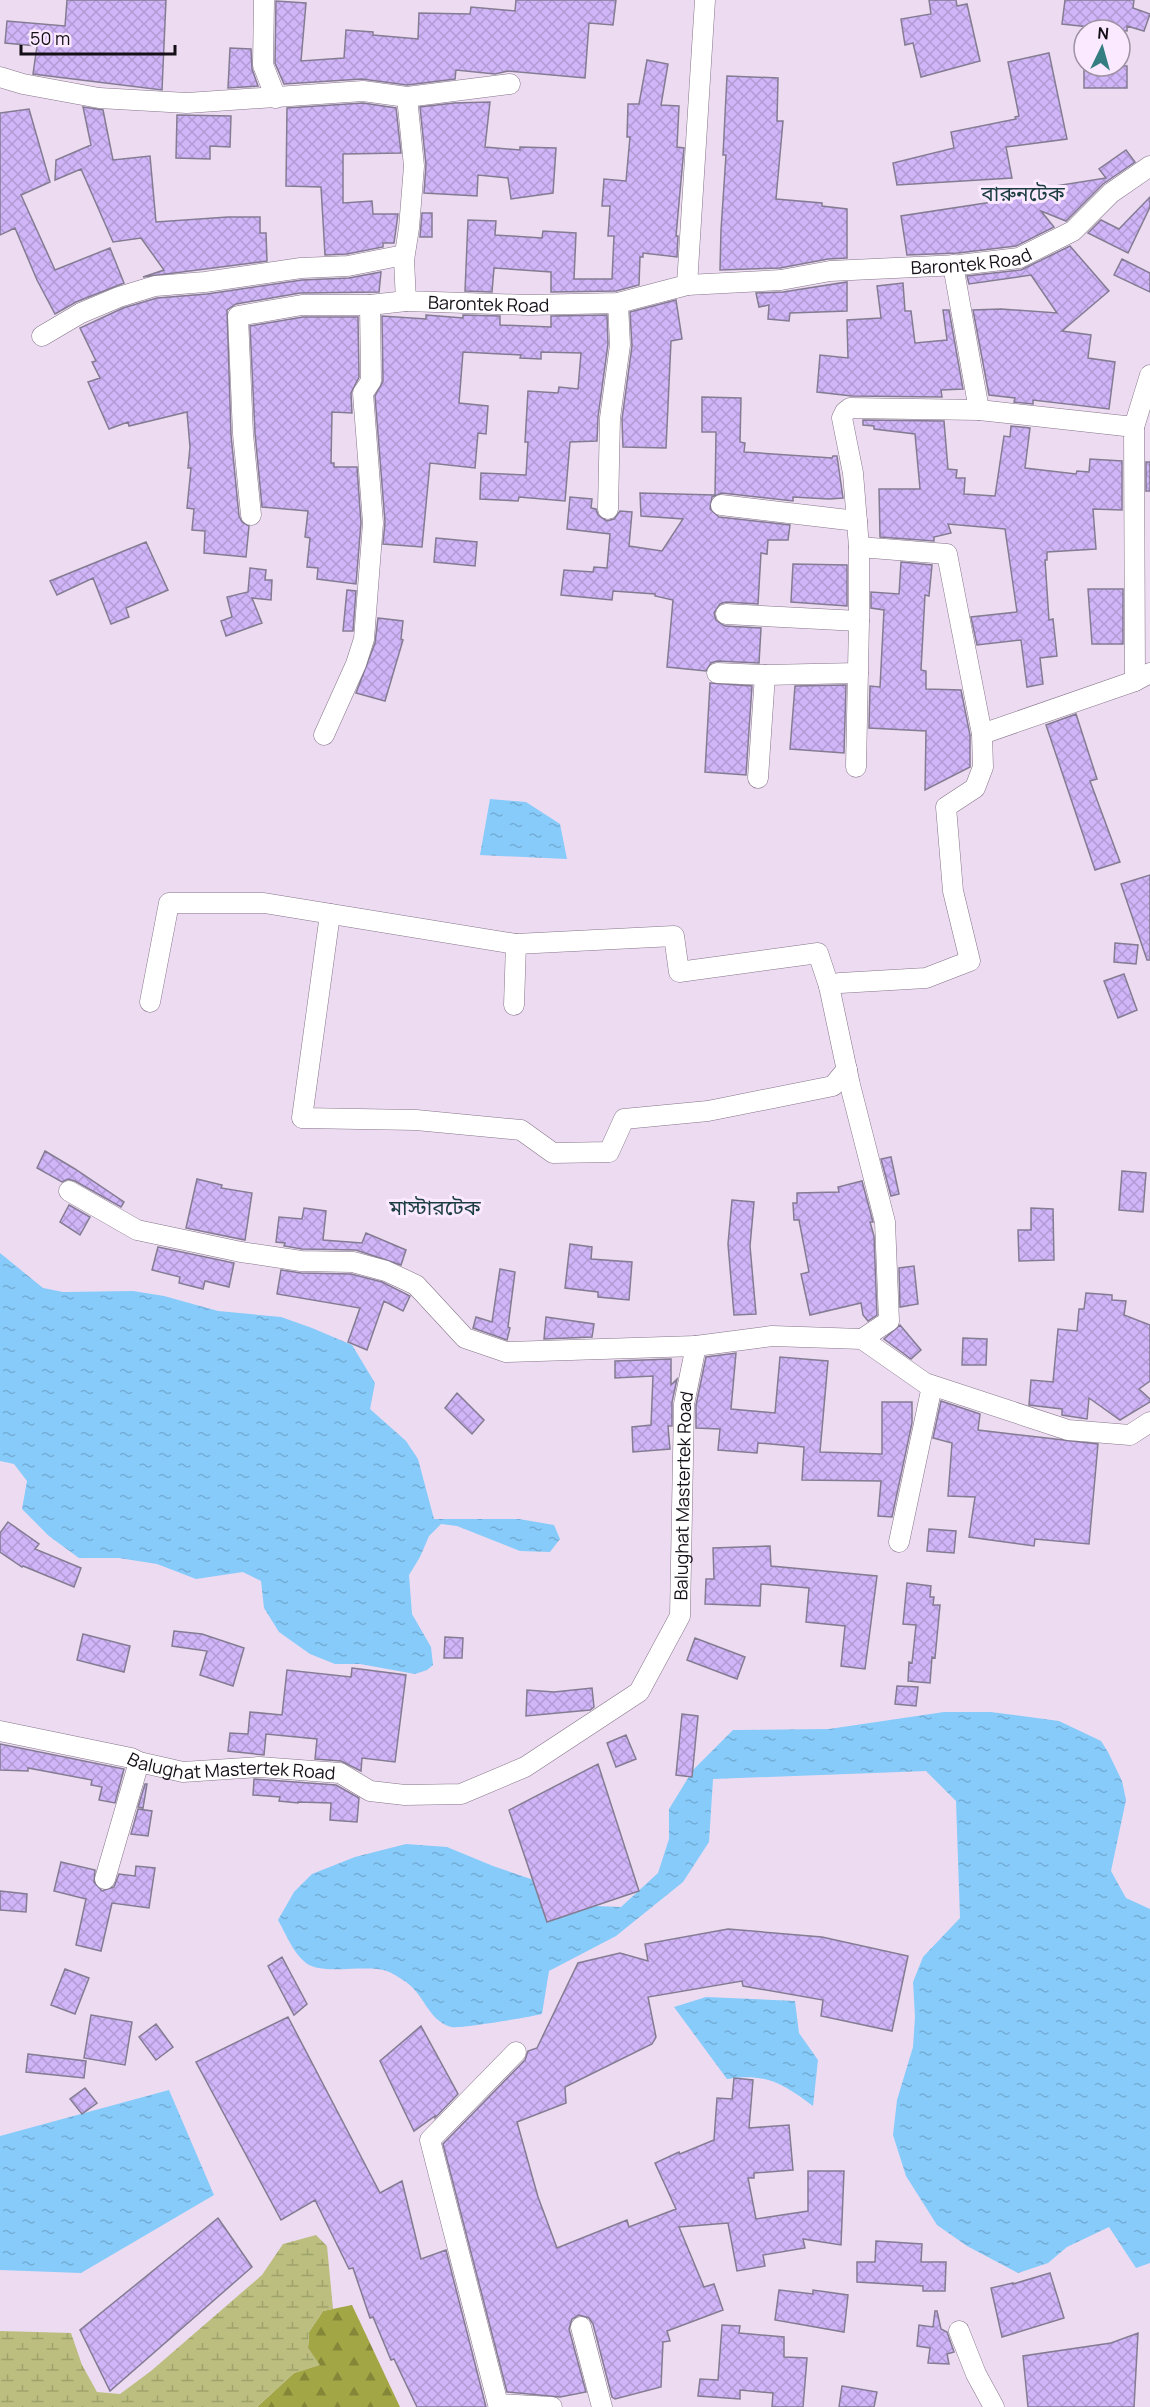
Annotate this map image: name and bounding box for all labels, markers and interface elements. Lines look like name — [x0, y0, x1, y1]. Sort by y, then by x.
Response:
scale bar — [21, 18, 176, 56]
north arrow — [1072, 18, 1132, 78]
text: N — [1097, 22, 1110, 45]
text: 50 m — [30, 26, 70, 50]
district label: বারুনটেক — [980, 179, 1066, 207]
street label: Barontek Road — [910, 242, 1036, 279]
street label: Barontek Road — [428, 290, 550, 317]
district label: মাস্টারটেক — [388, 1193, 482, 1221]
street label: Balughat Mastertek Road — [668, 1389, 698, 1601]
street label: Balughat Mastertek Road — [124, 1746, 336, 1785]

